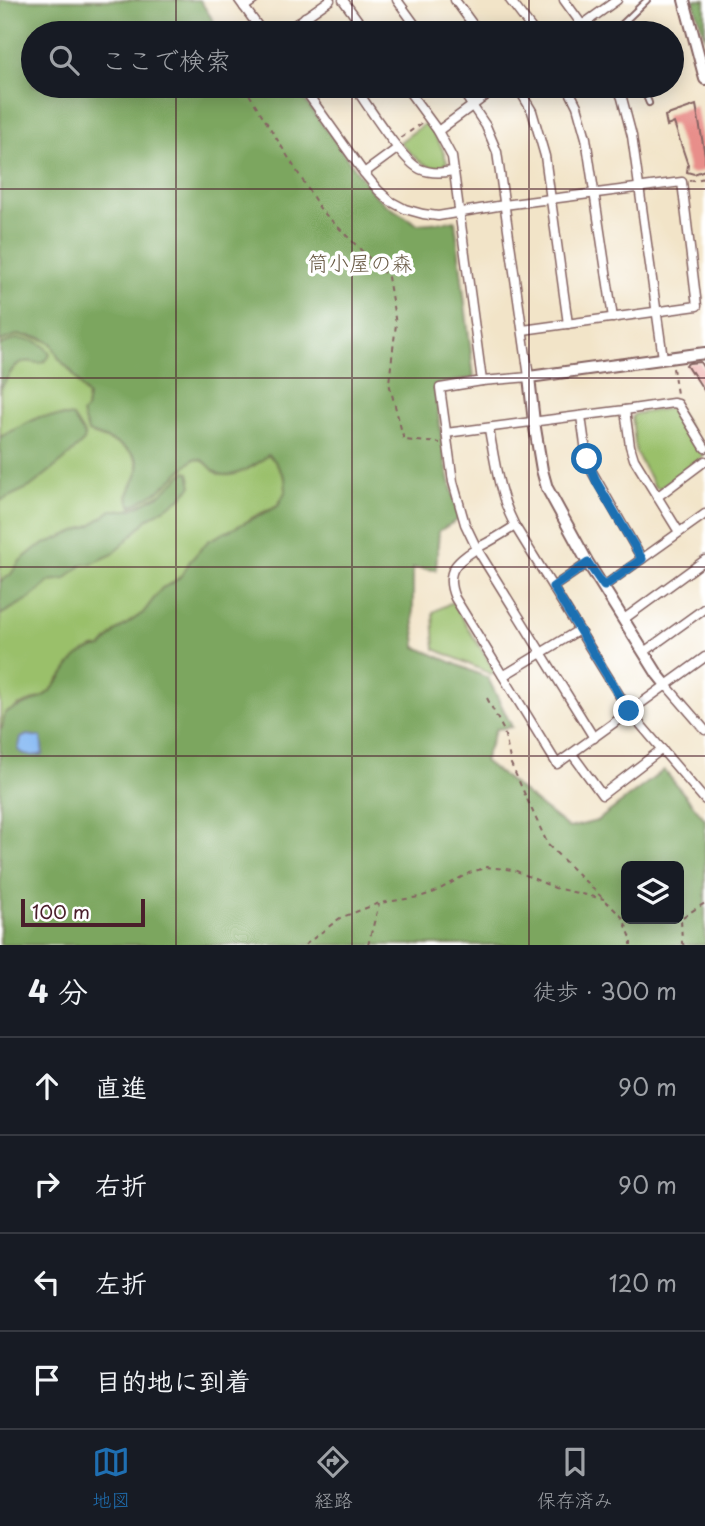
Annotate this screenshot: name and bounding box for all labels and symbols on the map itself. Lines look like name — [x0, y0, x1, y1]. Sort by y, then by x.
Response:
park label: 筒小屋の森 — [308, 246, 413, 278]
route start — [571, 443, 602, 474]
route end — [613, 695, 644, 726]
scale bar — [21, 896, 145, 928]

